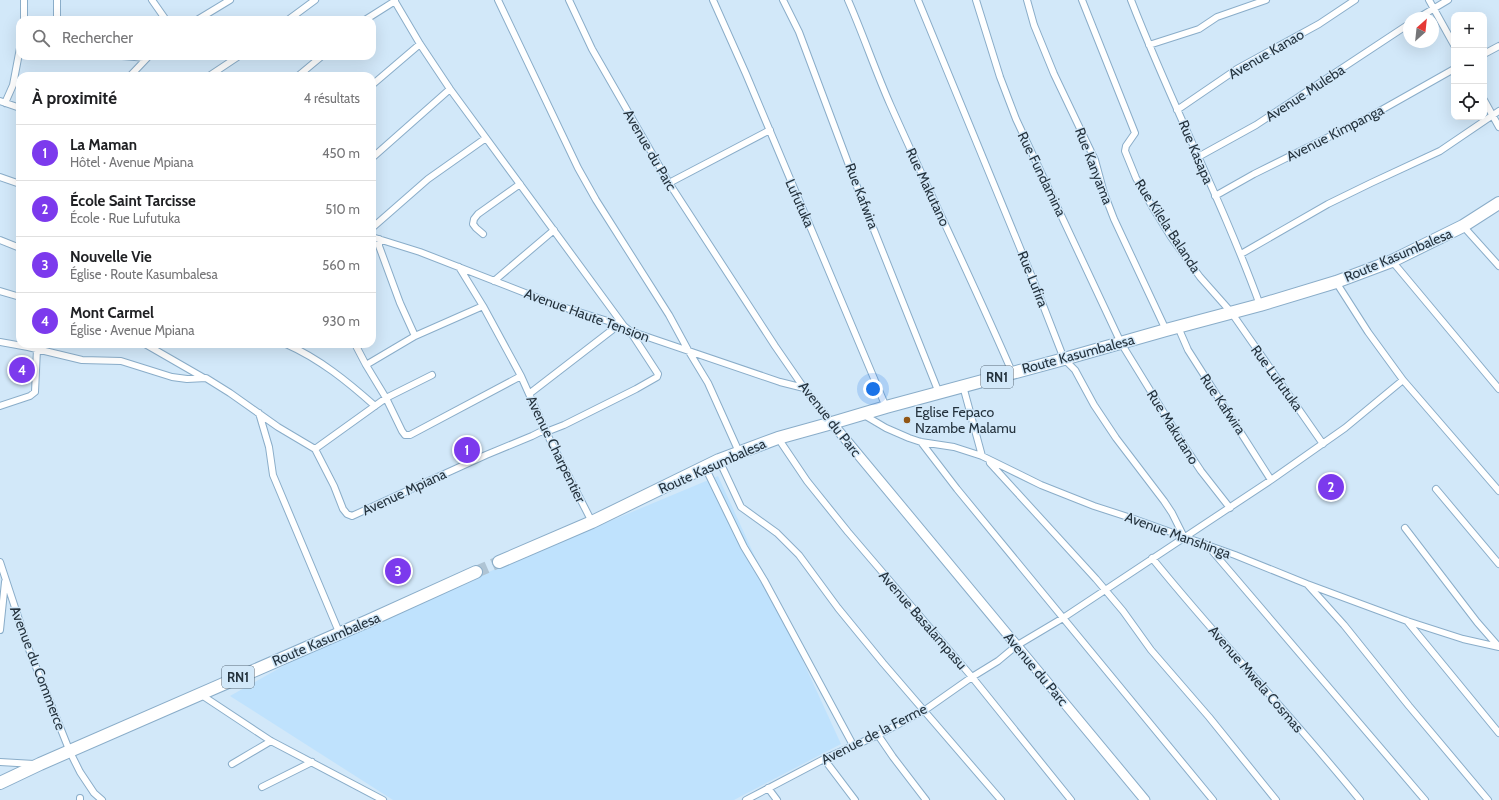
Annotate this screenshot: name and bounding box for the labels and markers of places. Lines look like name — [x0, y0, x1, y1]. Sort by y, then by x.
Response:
pin: 4 — [9, 355, 35, 385]
place label: Eglise Fepaco Nzambe Malamu — [915, 403, 1016, 437]
marker: Eglise Fepaco Nzambe Malamu — [902, 415, 912, 425]
pin: 1 — [454, 435, 480, 465]
pin: 2 — [1318, 472, 1344, 502]
pin: 3 — [385, 556, 411, 586]

